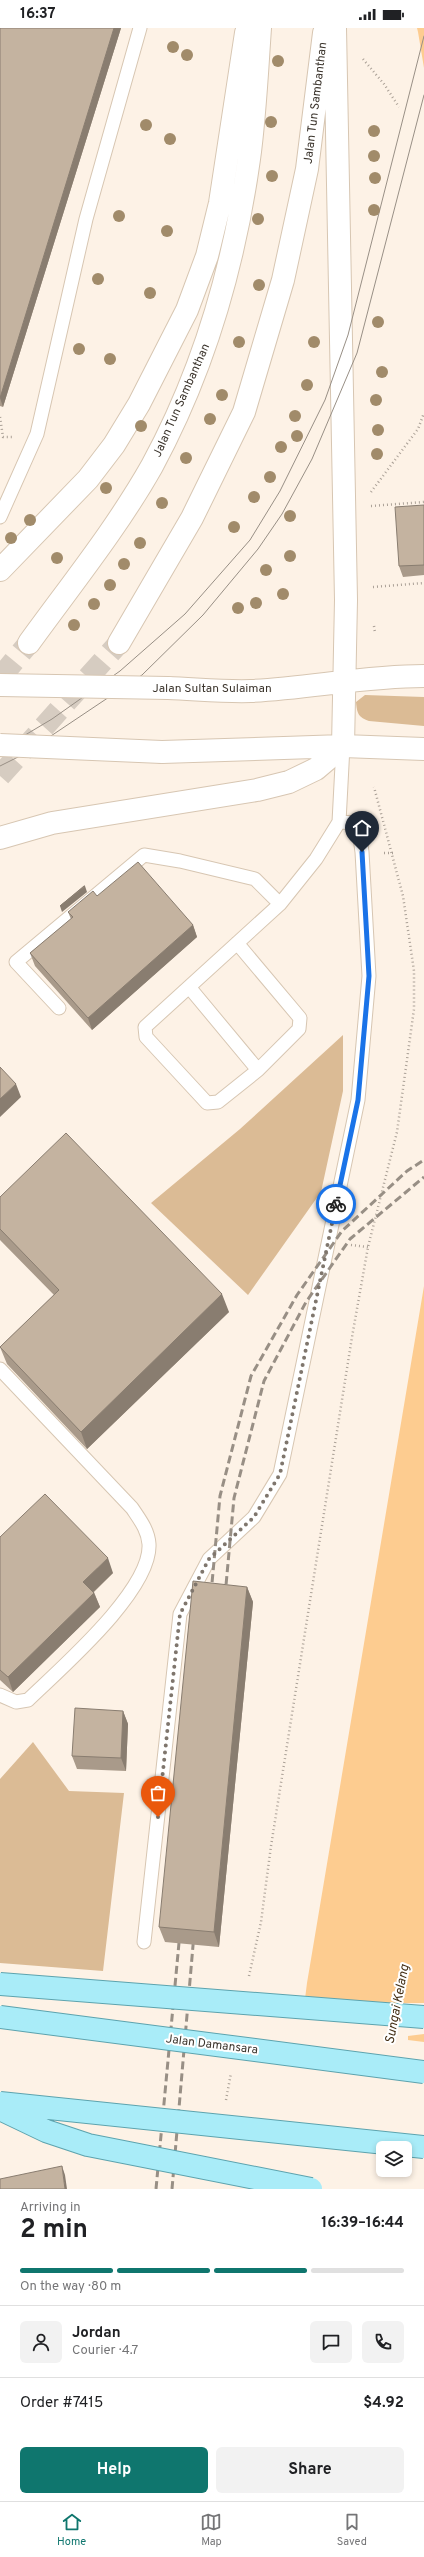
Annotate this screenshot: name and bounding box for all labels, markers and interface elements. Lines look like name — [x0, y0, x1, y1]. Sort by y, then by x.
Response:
text: 16:37 — [20, 5, 56, 24]
street label: Jalan Tun Sambanthan — [301, 41, 331, 165]
street label: Jalan Tun Sambanthan — [150, 341, 214, 460]
street label: Jalan Sultan Sulaiman — [152, 681, 272, 697]
pin — [345, 811, 379, 852]
icon: home — [351, 817, 373, 839]
courier — [316, 1184, 356, 1224]
icon: bike — [325, 1193, 347, 1215]
pin — [141, 1776, 175, 1817]
icon: bag — [147, 1782, 169, 1804]
water label: Sungai Kelang — [382, 1962, 414, 2045]
street label: Jalan Damansara — [165, 2031, 259, 2059]
map controls — [376, 2141, 412, 2177]
button: layers — [376, 2141, 412, 2177]
text: Arriving in — [20, 2200, 81, 2216]
text: 2 min — [20, 2214, 88, 2247]
text: 16:39–16:44 — [321, 2214, 404, 2233]
text: On the way · 80 m — [20, 2279, 121, 2295]
button: person — [20, 2321, 62, 2363]
button: chat — [310, 2321, 352, 2363]
button: phone — [362, 2321, 404, 2363]
text: Jordan — [72, 2324, 121, 2343]
text: Courier · 4.7 — [72, 2343, 138, 2359]
text: Order #7415 — [20, 2394, 103, 2413]
text: $4.92 — [363, 2394, 404, 2413]
button: Help — [20, 2447, 208, 2493]
button: Share — [216, 2447, 404, 2493]
tab: Home — [57, 2511, 86, 2549]
tab: Map — [200, 2511, 222, 2549]
tab: Saved — [337, 2511, 367, 2549]

